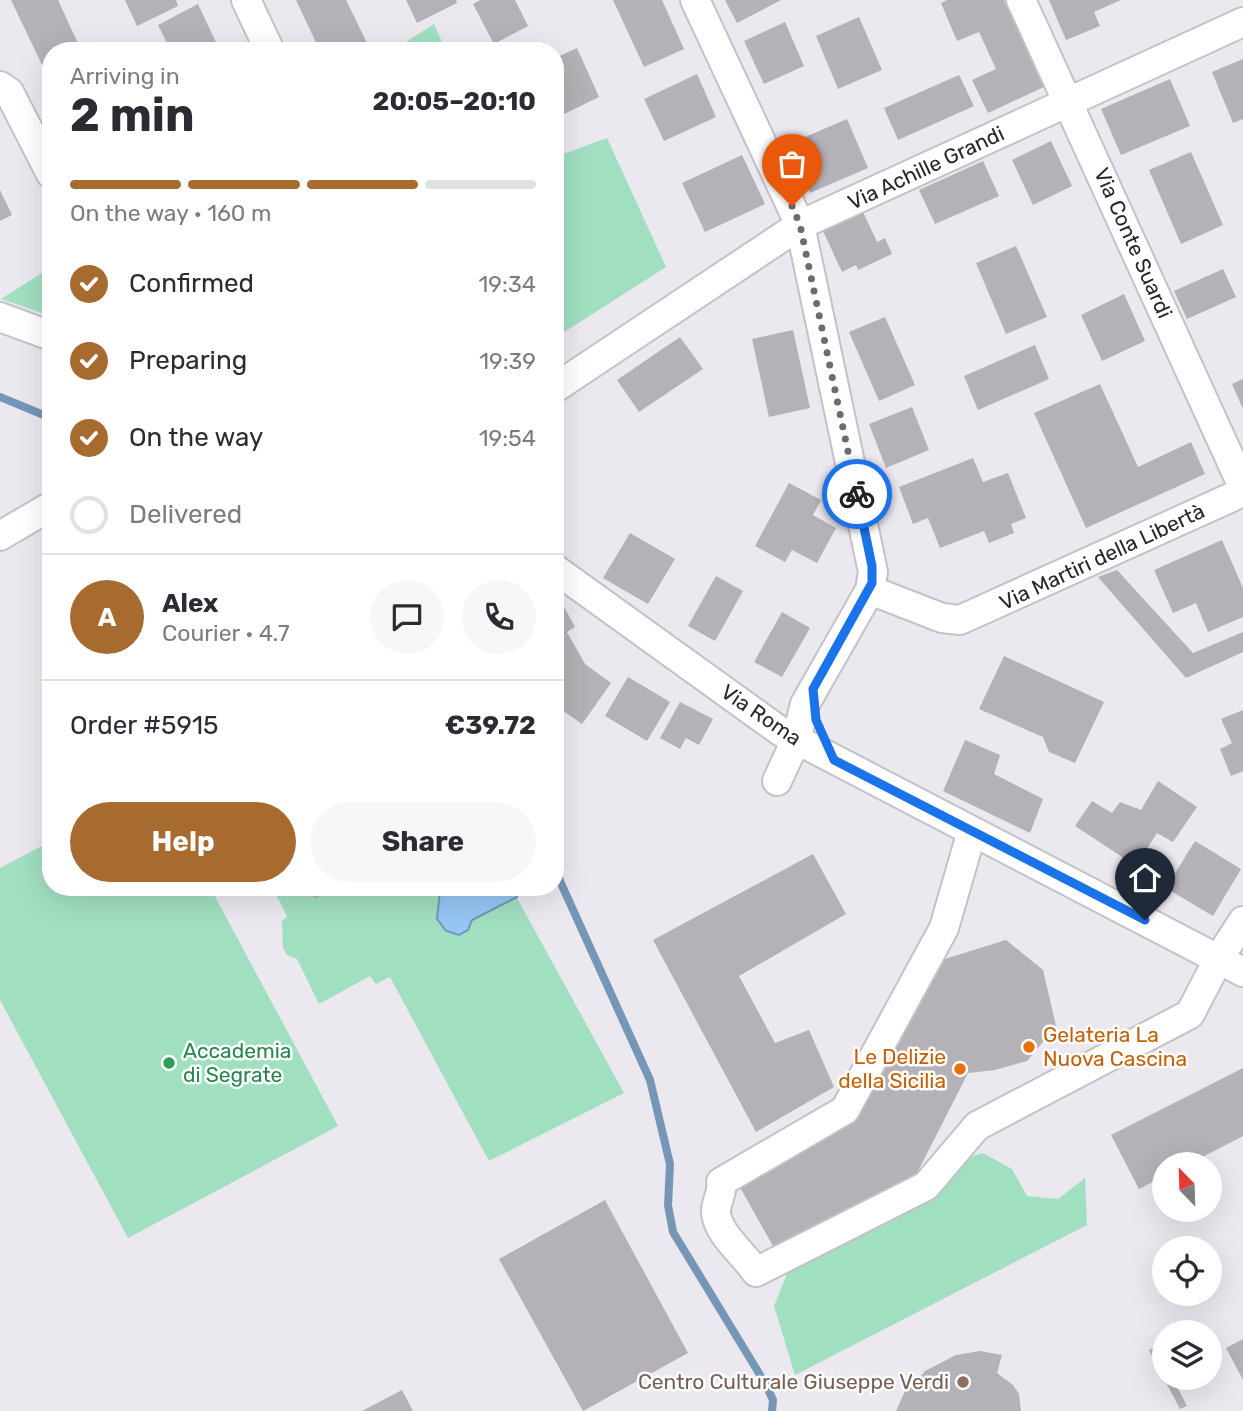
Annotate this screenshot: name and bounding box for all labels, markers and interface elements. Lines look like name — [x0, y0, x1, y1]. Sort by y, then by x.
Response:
text: Arriving in — [70, 62, 180, 90]
text: 20:05–20:10 — [373, 86, 536, 117]
text: 2 min — [70, 88, 195, 143]
street label: Via Achille Grandi — [844, 120, 1008, 215]
pin — [762, 134, 822, 206]
icon: bag — [773, 145, 811, 183]
street label: Via Conte Suardi — [1089, 164, 1178, 322]
text: On the way · 160 m — [70, 199, 272, 227]
icon: check — [70, 265, 108, 303]
text: Confirmed — [129, 268, 254, 299]
text: 19:34 — [479, 270, 536, 298]
icon: check — [70, 342, 108, 380]
text: Preparing — [129, 345, 247, 376]
text: 19:39 — [479, 347, 536, 375]
icon: check — [70, 419, 108, 457]
text: On the way — [129, 422, 263, 453]
text: 19:54 — [479, 424, 536, 452]
courier — [822, 459, 892, 529]
icon: bike — [838, 475, 876, 513]
street label: Via Martiri della Libertà — [995, 498, 1208, 615]
text: Delivered — [129, 499, 242, 530]
button: chat — [370, 580, 444, 654]
button: phone — [462, 580, 536, 654]
text: Alex — [162, 588, 218, 619]
text: A — [98, 602, 116, 633]
text: Courier · 4.7 — [162, 619, 289, 647]
street label: Via Roma — [716, 679, 806, 751]
text: Order #5915 — [70, 710, 218, 741]
text: €39.72 — [445, 710, 536, 741]
button: Help — [70, 802, 296, 882]
button: Share — [310, 802, 536, 882]
pin — [1115, 848, 1175, 920]
icon: home — [1126, 859, 1164, 897]
place label: Gelateria La Nuova Cascina — [1043, 1022, 1187, 1071]
place label: Accademia di Segrate — [183, 1038, 291, 1087]
marker: Gelateria La Nuova Cascina — [1021, 1039, 1037, 1055]
place label: Le Delizie della Sicilia — [838, 1044, 946, 1093]
marker: Accademia di Segrate — [161, 1055, 177, 1071]
marker: Le Delizie della Sicilia — [952, 1061, 968, 1077]
north arrow — [1152, 1152, 1222, 1222]
map controls — [1152, 1152, 1222, 1390]
button: locate — [1152, 1236, 1222, 1306]
button: layers — [1152, 1320, 1222, 1390]
place label: Centro Culturale Giuseppe Verdi — [638, 1369, 949, 1394]
marker: Centro Culturale Giuseppe Verdi — [955, 1374, 971, 1390]

